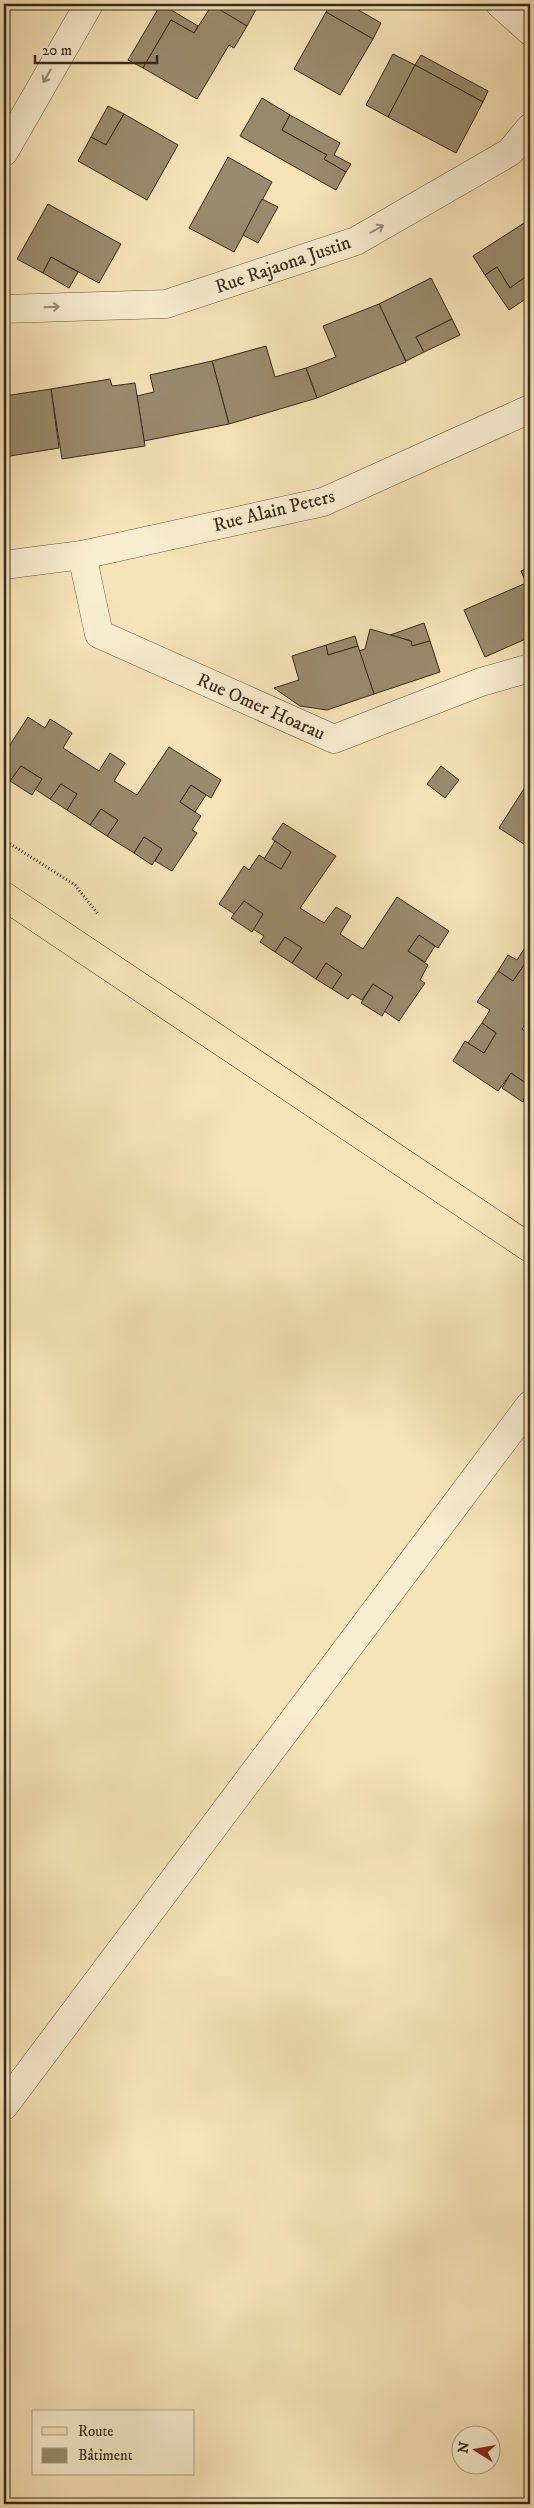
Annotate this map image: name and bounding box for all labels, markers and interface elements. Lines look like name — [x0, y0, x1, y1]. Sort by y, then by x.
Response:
scale bar — [35, 32, 158, 64]
text: 20 m — [42, 41, 72, 60]
one-way arrow — [42, 69, 52, 83]
one-way arrow — [369, 224, 383, 234]
street label: Rue Rajaona Justin — [212, 231, 354, 299]
one-way arrow — [44, 303, 60, 312]
street label: Rue Alain Peters — [211, 485, 337, 537]
street label: Rue Omer Hoarau — [193, 668, 329, 746]
legend — [32, 2410, 195, 2476]
text: Route — [78, 2422, 113, 2441]
north arrow — [452, 2426, 502, 2476]
text: N — [454, 2440, 474, 2455]
text: Bâtiment — [78, 2446, 133, 2465]

